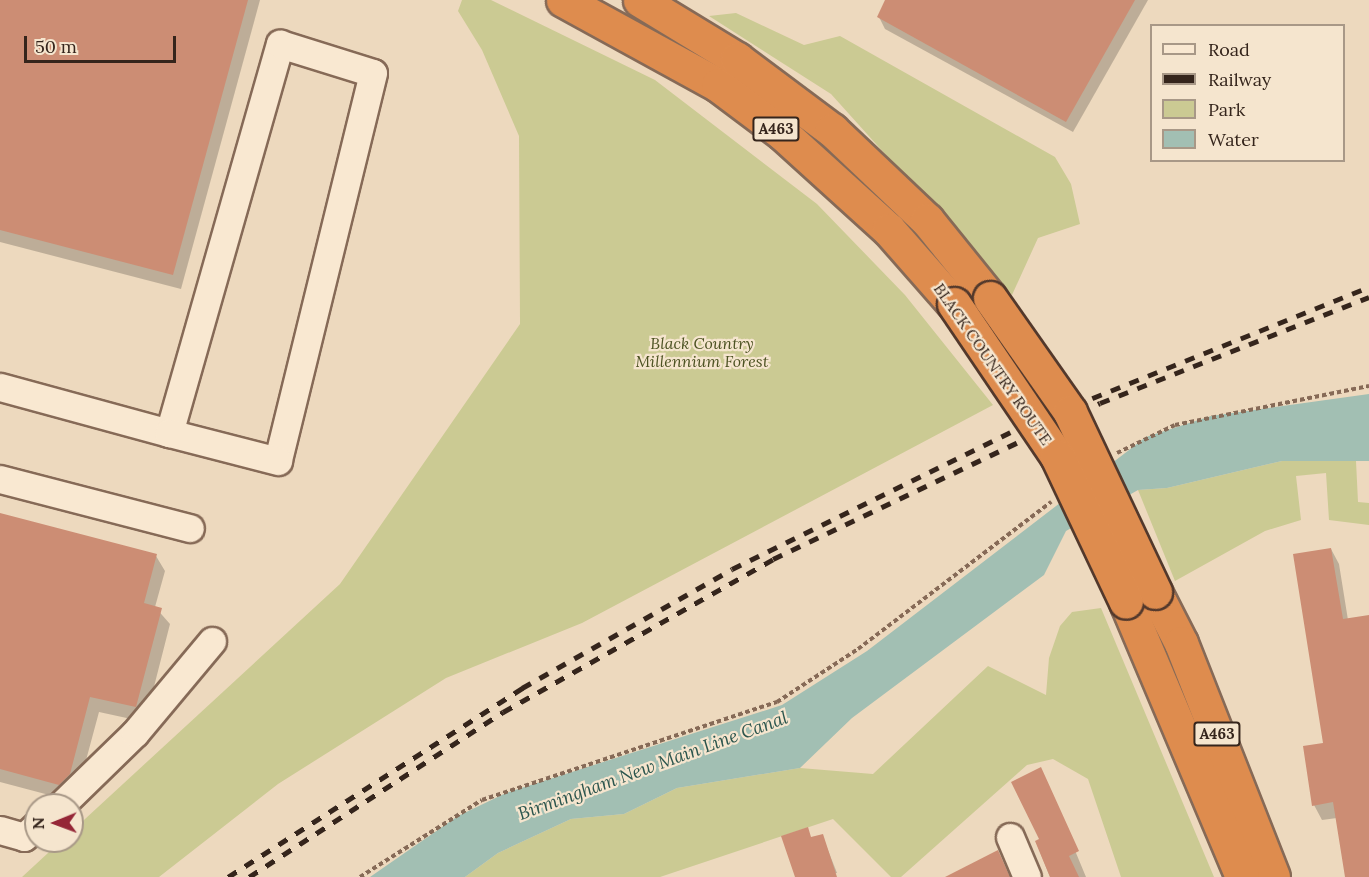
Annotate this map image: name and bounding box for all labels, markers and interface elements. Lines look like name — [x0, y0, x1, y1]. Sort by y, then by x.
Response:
scale bar — [27, 24, 178, 62]
legend — [1150, 24, 1345, 162]
text: 50 m — [35, 35, 77, 58]
text: Road — [1208, 38, 1250, 61]
text: Railway — [1208, 68, 1271, 91]
text: Park — [1208, 98, 1245, 121]
road number: A463 — [752, 117, 800, 141]
text: Water — [1208, 128, 1259, 151]
street label: BLACK COUNTRY ROUTE — [930, 279, 1056, 449]
park label: Black Country Millennium Forest — [636, 333, 768, 371]
water label: Birmingham New Main Line Canal — [515, 707, 791, 825]
road number: A463 — [1193, 722, 1241, 746]
north arrow — [24, 793, 84, 853]
text: N — [28, 817, 48, 830]

